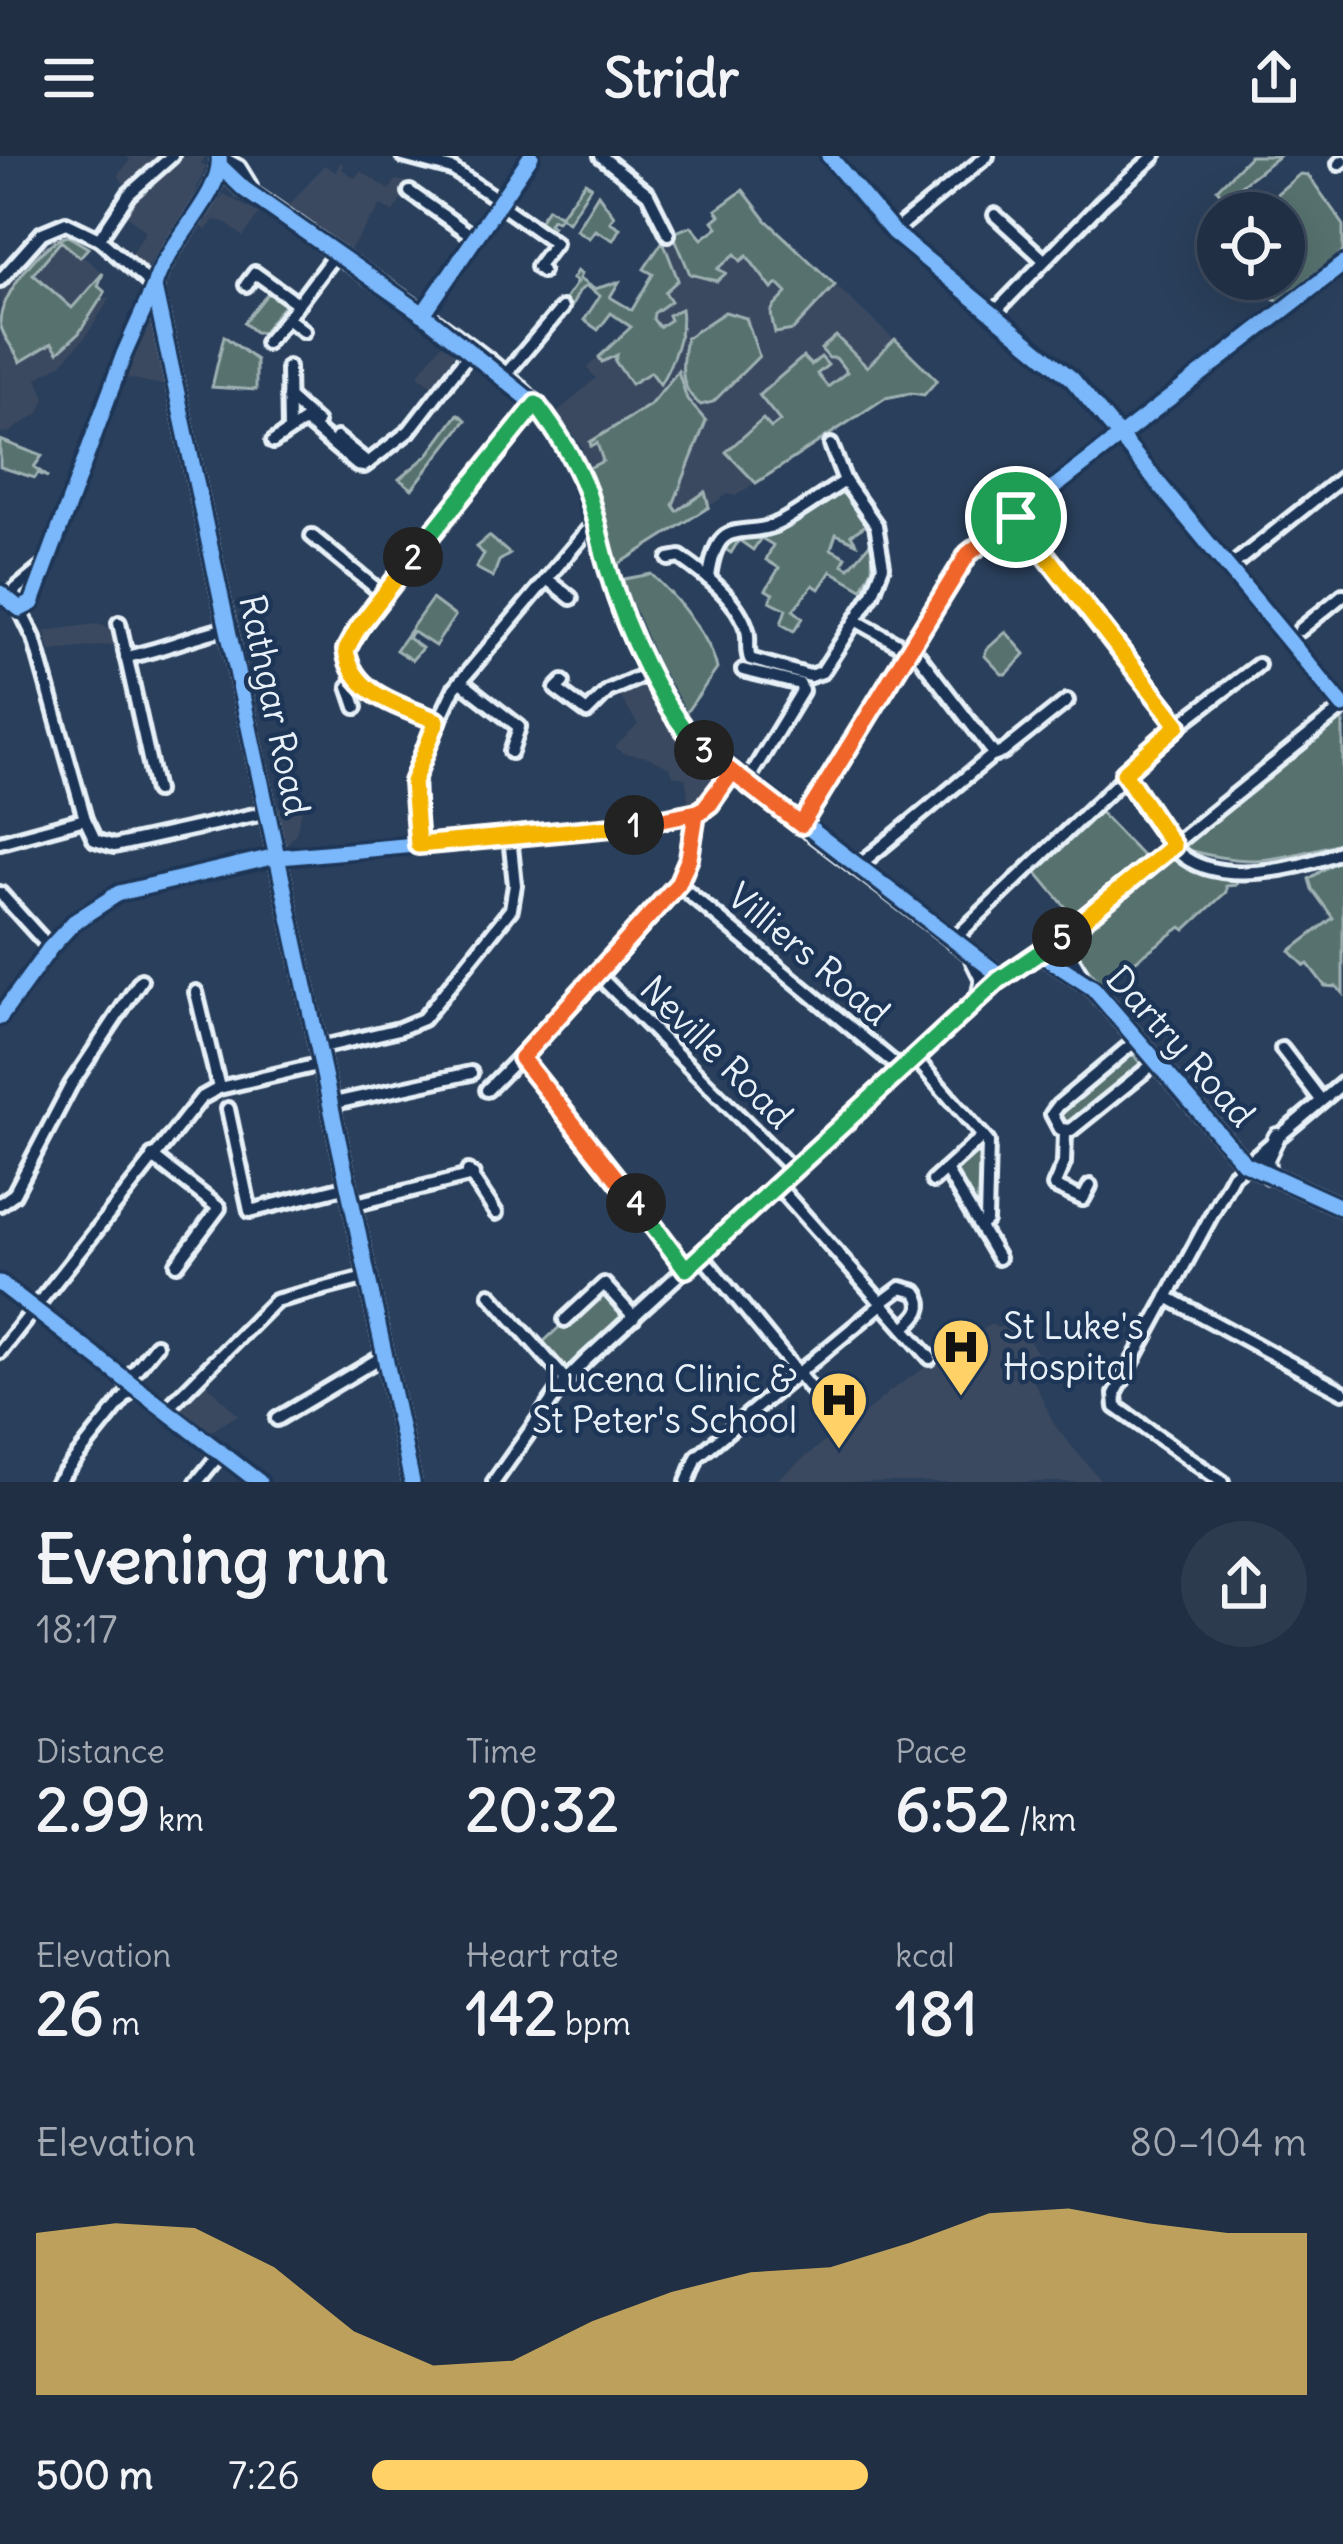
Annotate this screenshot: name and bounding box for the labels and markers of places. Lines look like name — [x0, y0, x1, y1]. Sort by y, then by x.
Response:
pin — [965, 466, 1067, 568]
pin: 2 — [383, 527, 443, 587]
pin: 3 — [674, 720, 734, 780]
pin: 1 — [604, 795, 664, 855]
pin: 5 — [1032, 907, 1092, 967]
pin: 4 — [606, 1173, 666, 1233]
place label: St Luke's Hospital — [1003, 1304, 1144, 1390]
hospital icon: St Luke's Hospital — [930, 1316, 992, 1398]
place label: Lucena Clinic & St Peter's School — [532, 1357, 797, 1443]
hospital icon: Lucena Clinic & St Peter's School — [808, 1369, 870, 1451]

